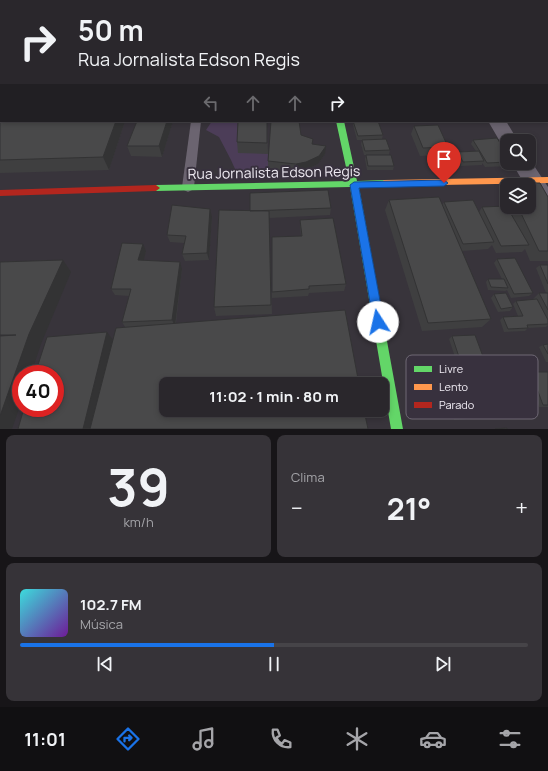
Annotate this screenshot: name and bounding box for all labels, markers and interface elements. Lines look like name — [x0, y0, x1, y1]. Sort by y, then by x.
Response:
text: 50 m — [78, 11, 144, 49]
icon: right — [12, 16, 64, 68]
text: Rua Jornalista Edson Regis — [78, 47, 300, 71]
icon: left — [200, 92, 222, 114]
icon: ahead — [242, 92, 264, 114]
icon: ahead — [284, 92, 306, 114]
icon: right — [326, 92, 348, 114]
map controls — [500, 134, 536, 214]
button: search — [500, 134, 536, 170]
pin — [427, 142, 461, 183]
icon: arrive — [433, 148, 455, 170]
street label: Rua Jornalista Edson Regis — [188, 161, 360, 183]
button: layers — [500, 178, 536, 214]
position arrow — [357, 301, 399, 343]
legend — [406, 355, 538, 419]
text: Livre — [439, 361, 464, 376]
speed limit sign: 40 — [12, 365, 64, 417]
text: Lento — [439, 379, 469, 394]
text: 11:02 · 1 min · 80 m — [209, 386, 339, 407]
text: Parado — [439, 397, 475, 412]
text: 39 — [107, 451, 170, 522]
text: Clima — [291, 468, 325, 486]
text: 21° — [387, 488, 431, 529]
text: − — [291, 493, 303, 523]
text: + — [515, 493, 528, 523]
text: km/h — [123, 513, 154, 531]
text: 102.7 FM — [80, 594, 142, 615]
text: Música — [80, 615, 123, 633]
icon: previous — [94, 653, 116, 675]
icon: pause — [263, 653, 285, 675]
icon: next — [432, 653, 454, 675]
icon: directions — [114, 725, 142, 753]
icon: music — [190, 725, 218, 753]
icon: phone — [267, 725, 295, 753]
icon: climate — [343, 725, 371, 753]
icon: car — [419, 725, 447, 753]
icon: filters — [496, 725, 524, 753]
text: 11:01 — [24, 727, 66, 751]

